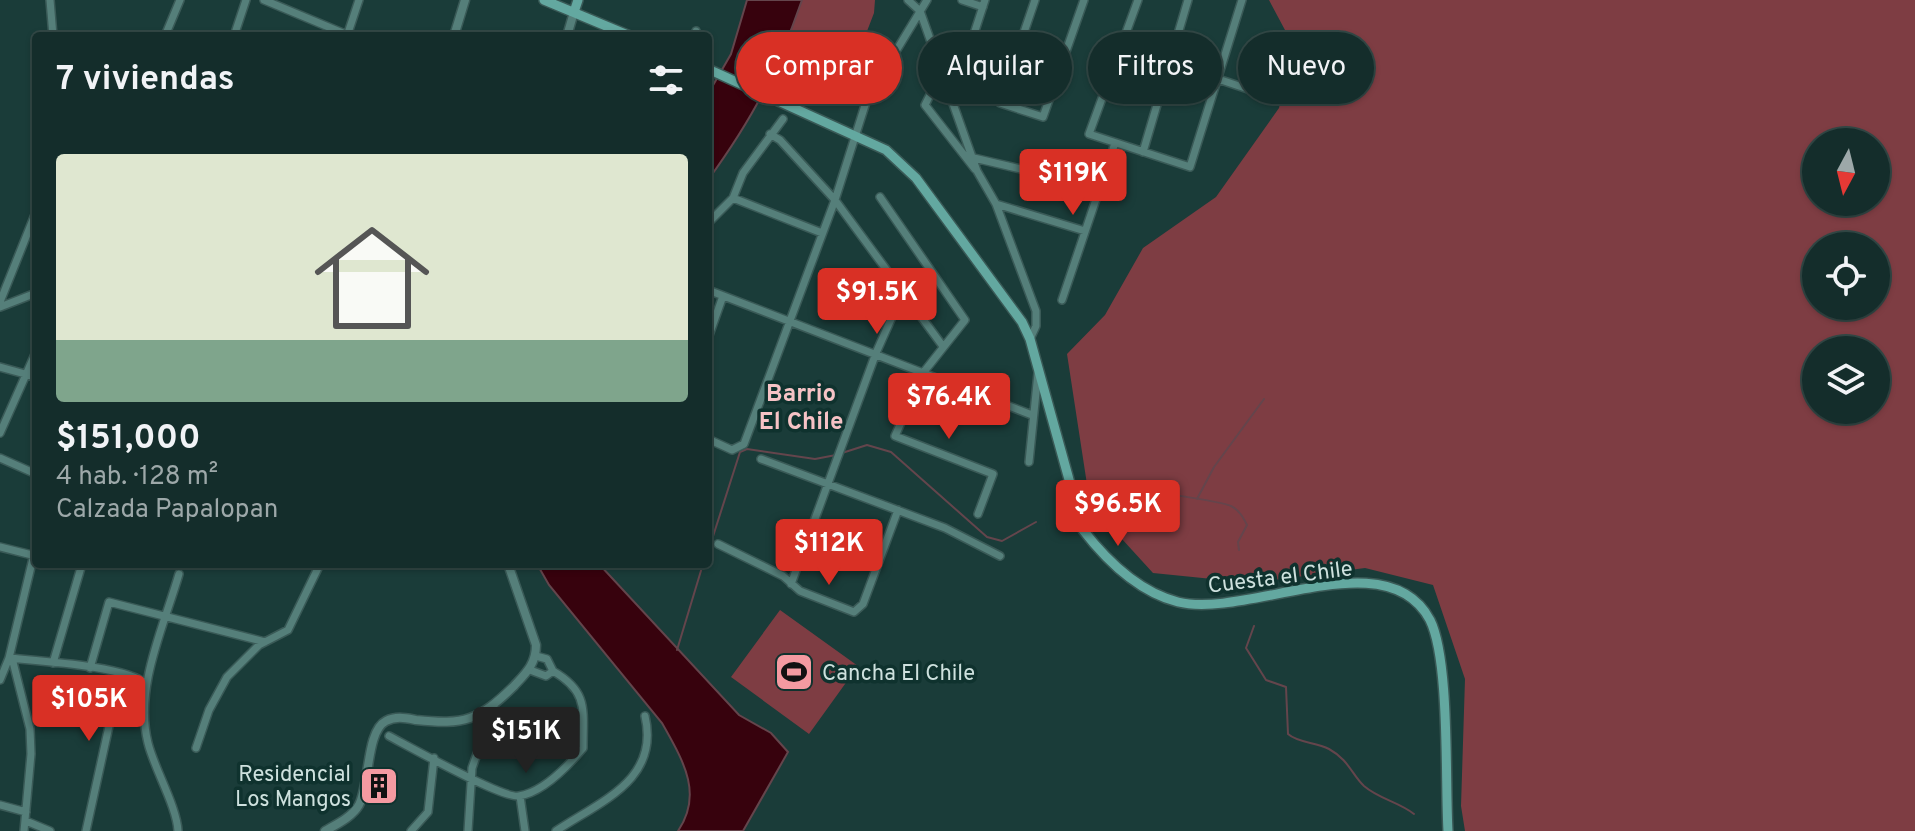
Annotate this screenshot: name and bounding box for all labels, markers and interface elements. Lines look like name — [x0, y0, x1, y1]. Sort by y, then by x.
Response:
chip: Comprar — [736, 32, 902, 104]
chip: Alquilar — [918, 32, 1072, 104]
chip: Filtros — [1088, 32, 1222, 104]
chip: Nuevo — [1238, 32, 1374, 104]
icon: filters — [644, 58, 688, 102]
text: 7 viviendas — [56, 59, 235, 102]
north arrow — [1802, 128, 1890, 216]
map controls — [1802, 128, 1890, 424]
pin: $119K — [1017, 149, 1129, 217]
text: $119K — [1038, 158, 1108, 191]
icon: home — [300, 206, 444, 350]
button: locate — [1802, 232, 1890, 320]
pin: $91.5K — [812, 268, 942, 336]
text: $91.5K — [836, 277, 918, 310]
button: layers — [1802, 336, 1890, 424]
pin: $76.4K — [884, 373, 1014, 441]
district label: Barrio El Chile — [759, 380, 843, 438]
text: $76.4K — [906, 382, 992, 415]
text: $151,000 — [56, 418, 201, 461]
text: 4 hab. · 128 m² — [56, 461, 218, 494]
pin: $96.5K — [1053, 480, 1183, 548]
text: $96.5K — [1074, 489, 1162, 522]
text: Calzada Papalopan — [56, 494, 278, 527]
pin: $112K — [773, 519, 885, 587]
text: $112K — [794, 528, 864, 561]
street label: Cuesta el Chile — [1206, 556, 1354, 601]
sports icon: Cancha El Chile — [773, 651, 815, 693]
place label: Cancha El Chile — [822, 661, 975, 688]
pin: $105K — [33, 675, 145, 743]
text: $105K — [50, 684, 128, 717]
pin: $151K — [470, 707, 582, 775]
text: $151K — [491, 716, 561, 749]
place label: Residencial Los Mangos — [235, 762, 351, 814]
building icon: Residencial Los Mangos — [358, 765, 400, 807]

